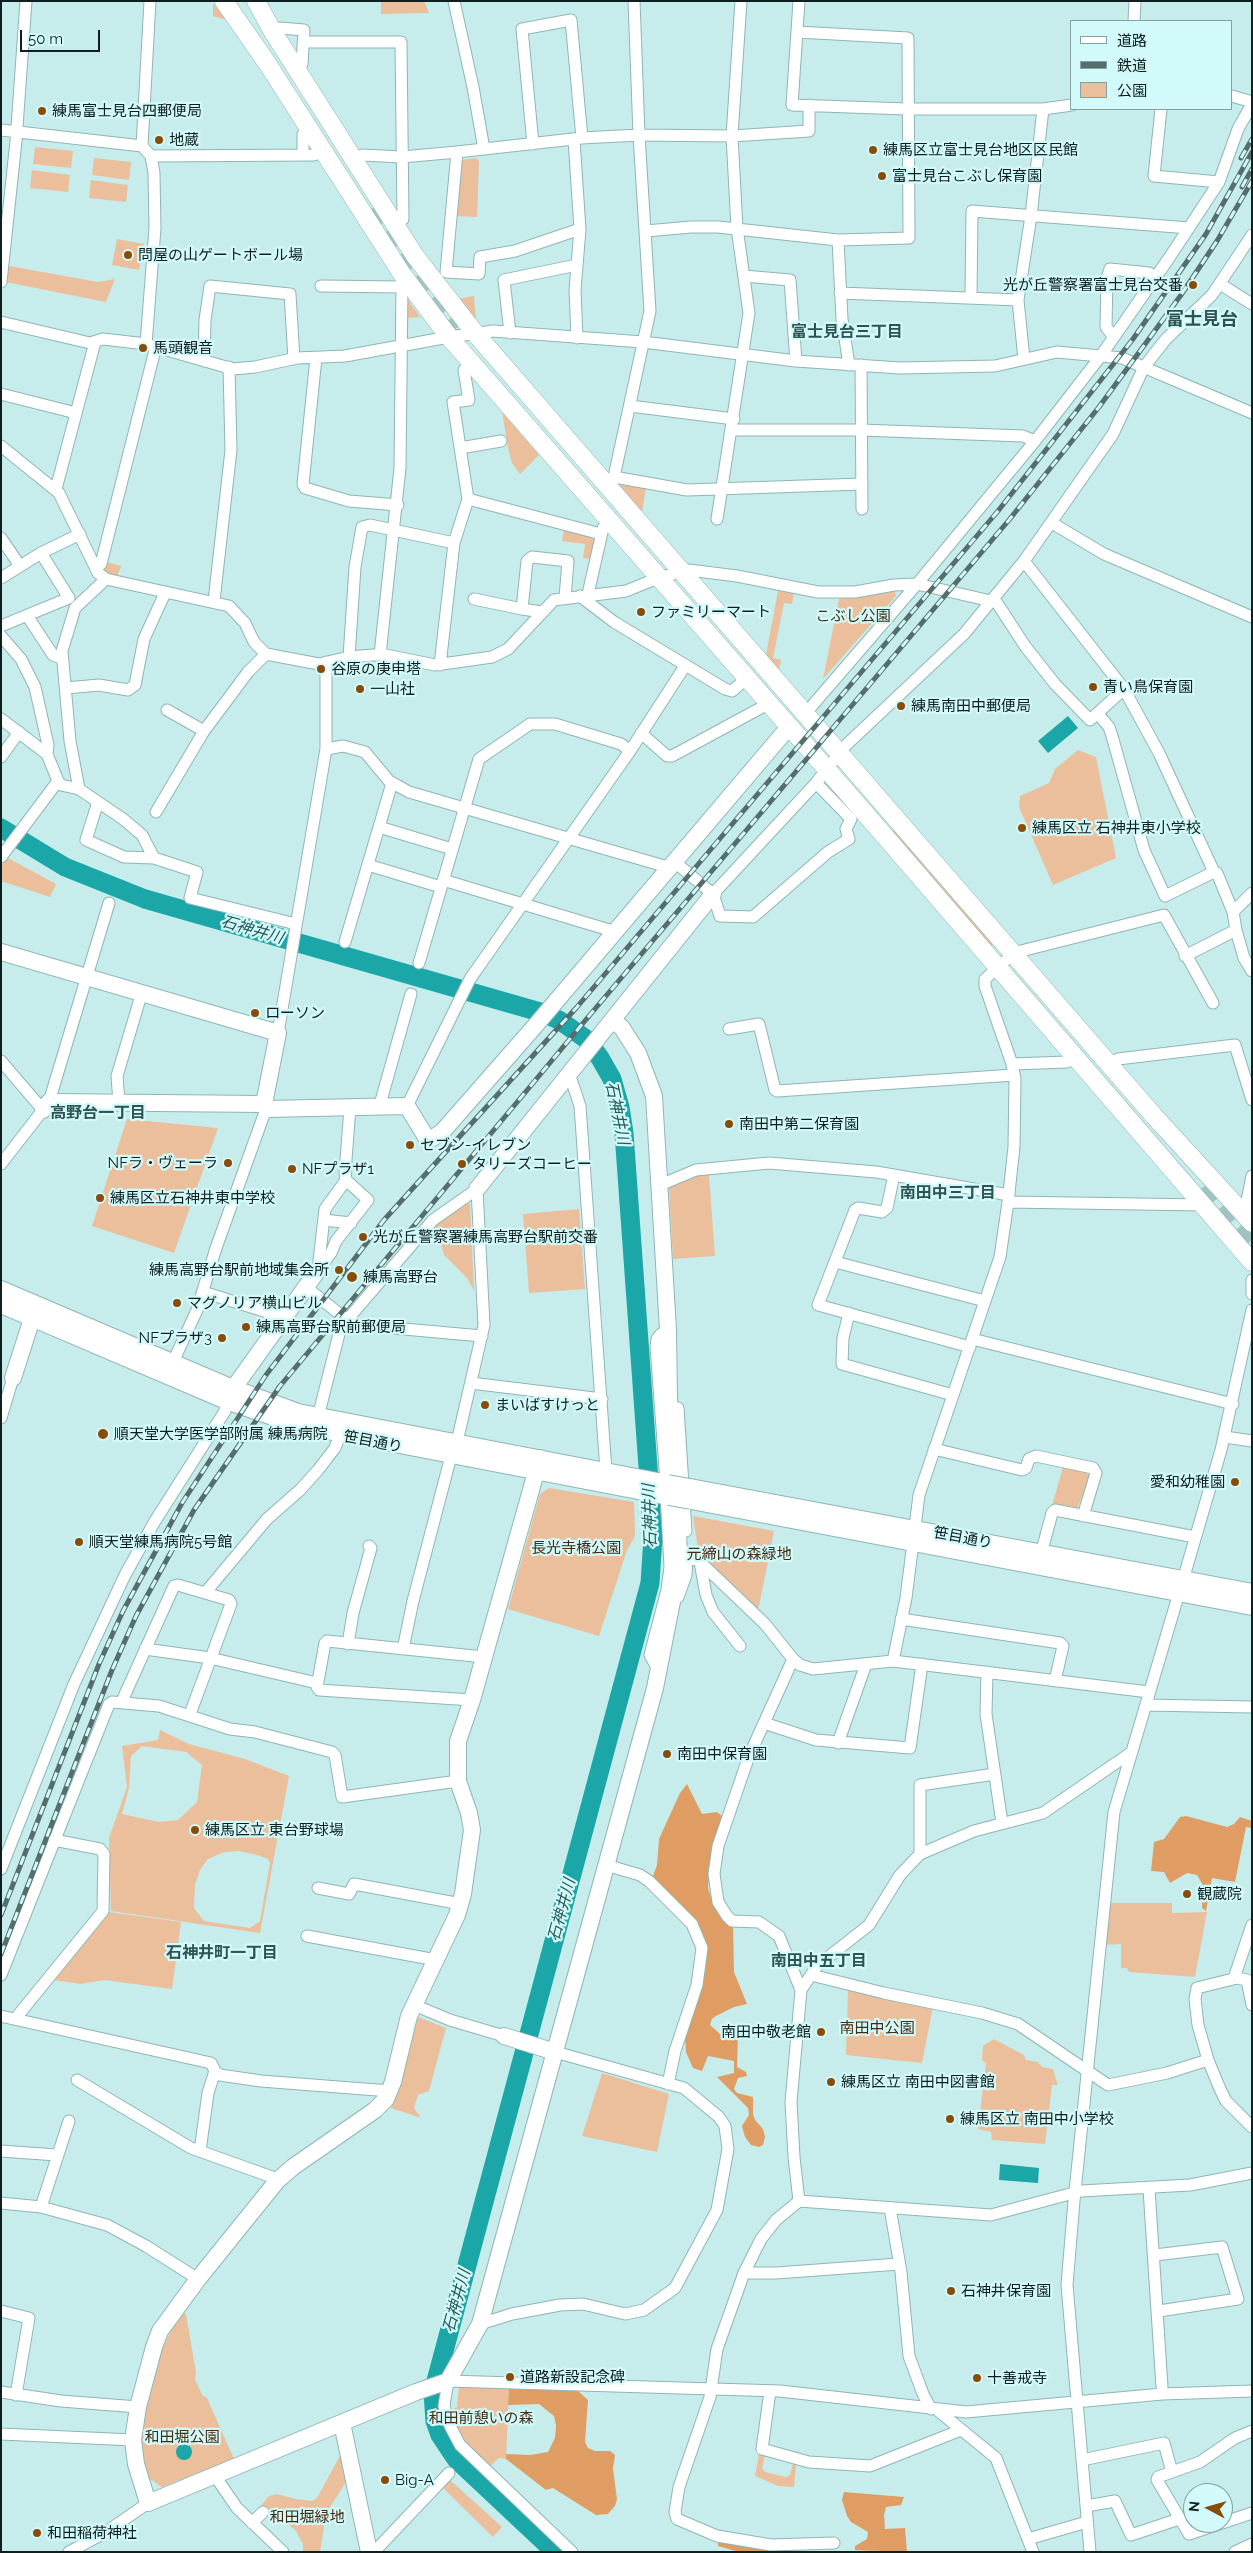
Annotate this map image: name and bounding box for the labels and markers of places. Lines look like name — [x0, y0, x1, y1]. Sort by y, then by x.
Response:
place label: 練馬富士見台四郵便局 — [52, 102, 202, 120]
marker: 練馬富士見台四郵便局 — [36, 105, 48, 117]
place label: 地蔵 — [169, 131, 199, 149]
marker: 地蔵 — [153, 134, 165, 146]
place label: 練馬区立富士見台地区区民館 — [883, 141, 1078, 159]
marker: 練馬区立富士見台地区区民館 — [867, 144, 879, 156]
place label: 富士見台こぶし保育園 — [892, 167, 1042, 185]
marker: 富士見台こぶし保育園 — [876, 170, 888, 182]
place label: 問屋の山ゲートボール場 — [138, 246, 303, 264]
marker: 問屋の山ゲートボール場 — [122, 249, 134, 261]
place label: 光が丘警察署富士見台交番 — [1003, 276, 1183, 294]
marker: 光が丘警察署富士見台交番 — [1187, 279, 1199, 291]
place label: 馬頭観音 — [153, 339, 213, 357]
marker: 馬頭観音 — [137, 342, 149, 354]
place label: ファミリーマート — [651, 603, 771, 621]
marker: ファミリーマート — [635, 606, 647, 618]
place label: 谷原の庚申塔 — [331, 660, 421, 678]
marker: 谷原の庚申塔 — [315, 663, 327, 675]
place label: 青い鳥保育園 — [1103, 678, 1193, 696]
place label: 一山社 — [370, 680, 415, 698]
marker: 青い鳥保育園 — [1087, 681, 1099, 693]
marker: 一山社 — [354, 683, 366, 695]
place label: 練馬南田中郵便局 — [911, 697, 1031, 715]
marker: 練馬南田中郵便局 — [895, 700, 907, 712]
place label: 練馬区立 石神井東小学校 — [1032, 819, 1201, 837]
marker: 練馬区立 石神井東小学校 — [1016, 822, 1028, 834]
place label: ローソン — [265, 1004, 325, 1022]
marker: ローソン — [249, 1007, 261, 1019]
place label: 南田中第二保育園 — [739, 1115, 859, 1133]
marker: 南田中第二保育園 — [723, 1118, 735, 1130]
place label: セブン-イレブン — [420, 1136, 531, 1154]
marker: セブン-イレブン — [404, 1139, 416, 1151]
place label: NFラ・ヴェーラ — [108, 1154, 218, 1172]
place label: タリーズコーヒー — [472, 1155, 592, 1173]
marker: NFラ・ヴェーラ — [222, 1157, 234, 1169]
marker: タリーズコーヒー — [456, 1158, 468, 1170]
place label: NFプラザ1 — [302, 1160, 374, 1178]
marker: NFプラザ1 — [286, 1163, 298, 1175]
place label: 練馬区立石神井東中学校 — [110, 1189, 275, 1207]
marker: 練馬区立石神井東中学校 — [94, 1192, 106, 1204]
place label: 光が丘警察署練馬高野台駅前交番 — [373, 1228, 598, 1246]
marker: 光が丘警察署練馬高野台駅前交番 — [357, 1231, 369, 1243]
place label: 練馬高野台駅前地域集会所 — [149, 1261, 329, 1279]
marker: 練馬高野台駅前地域集会所 — [333, 1264, 345, 1276]
place label: 練馬高野台 — [363, 1268, 438, 1286]
marker: 練馬高野台 — [345, 1270, 359, 1284]
place label: マグノリア横山ビル — [187, 1294, 322, 1312]
marker: マグノリア横山ビル — [171, 1297, 183, 1309]
place label: 練馬高野台駅前郵便局 — [256, 1318, 406, 1336]
marker: 練馬高野台駅前郵便局 — [240, 1321, 252, 1333]
place label: NFプラザ3 — [139, 1329, 212, 1347]
marker: NFプラザ3 — [216, 1332, 228, 1344]
place label: まいばすけっと — [495, 1396, 600, 1414]
marker: まいばすけっと — [479, 1399, 491, 1411]
place label: 順天堂大学医学部附属 練馬病院 — [114, 1425, 328, 1443]
marker: 順天堂大学医学部附属 練馬病院 — [96, 1427, 110, 1441]
place label: 愛和幼稚園 — [1150, 1473, 1225, 1491]
marker: 愛和幼稚園 — [1229, 1476, 1241, 1488]
place label: 順天堂練馬病院5号館 — [89, 1533, 232, 1551]
marker: 順天堂練馬病院5号館 — [73, 1536, 85, 1548]
place label: 南田中保育園 — [677, 1745, 767, 1763]
marker: 南田中保育園 — [661, 1748, 673, 1760]
place label: 練馬区立 東台野球場 — [205, 1821, 344, 1839]
marker: 練馬区立 東台野球場 — [189, 1824, 201, 1836]
place label: 観蔵院 — [1197, 1885, 1242, 1903]
marker: 観蔵院 — [1181, 1888, 1193, 1900]
place label: 南田中敬老館 — [721, 2023, 811, 2041]
marker: 南田中敬老館 — [815, 2026, 827, 2038]
place label: 練馬区立 南田中図書館 — [841, 2073, 995, 2091]
marker: 練馬区立 南田中図書館 — [825, 2076, 837, 2088]
place label: 練馬区立 南田中小学校 — [960, 2110, 1114, 2128]
marker: 練馬区立 南田中小学校 — [944, 2113, 956, 2125]
place label: 石神井保育園 — [961, 2282, 1051, 2300]
marker: 石神井保育園 — [945, 2285, 957, 2297]
place label: 道路新設記念碑 — [520, 2368, 625, 2386]
place label: 十善戒寺 — [987, 2369, 1047, 2387]
marker: 道路新設記念碑 — [504, 2371, 516, 2383]
marker: 十善戒寺 — [971, 2372, 983, 2384]
place label: Big-A — [395, 2471, 434, 2489]
marker: Big-A — [379, 2474, 391, 2486]
place label: 和田稲荷神社 — [47, 2524, 137, 2542]
marker: 和田稲荷神社 — [31, 2527, 43, 2539]

